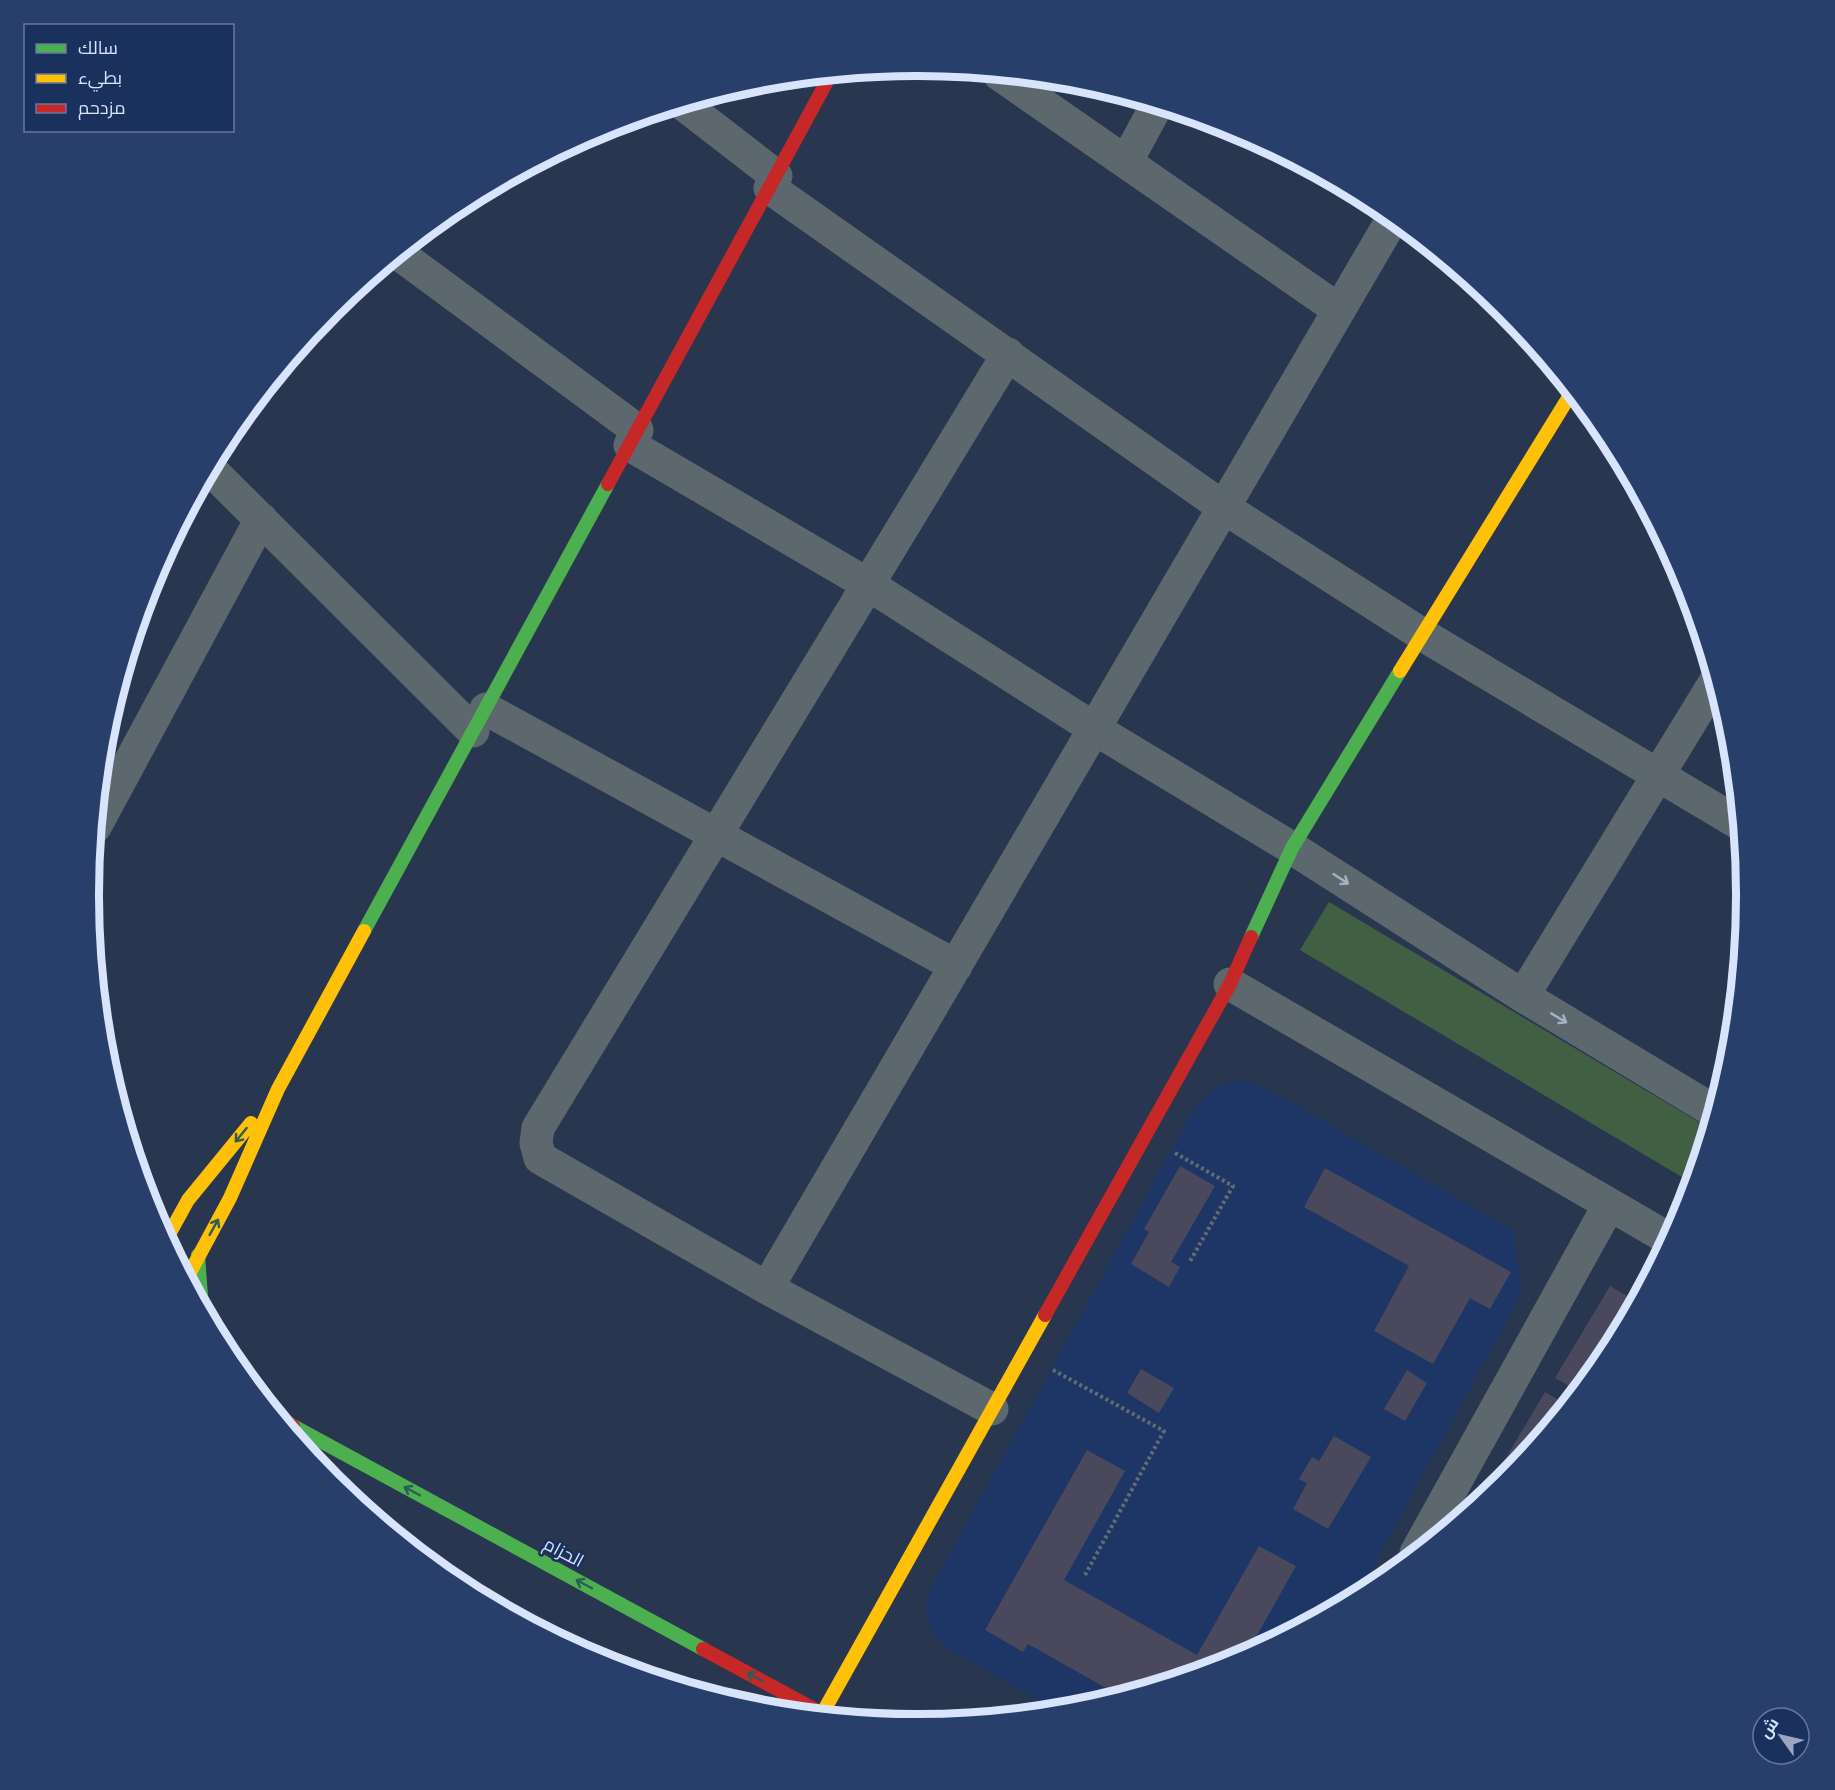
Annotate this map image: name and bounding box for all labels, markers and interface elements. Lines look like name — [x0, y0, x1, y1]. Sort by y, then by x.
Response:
legend — [24, 24, 234, 132]
text: سالك — [78, 36, 118, 59]
text: بطيء — [78, 66, 122, 92]
text: مزدحم — [78, 96, 126, 120]
one-way arrow — [1332, 874, 1349, 886]
one-way arrow — [1550, 1012, 1567, 1024]
one-way arrow — [235, 1127, 248, 1143]
one-way arrow — [209, 1218, 220, 1236]
one-way arrow — [404, 1485, 422, 1496]
street label: الحزام — [540, 1532, 588, 1573]
one-way arrow — [576, 1578, 593, 1590]
one-way arrow — [747, 1671, 764, 1683]
north arrow — [1751, 1706, 1811, 1766]
text: ش — [1755, 1714, 1783, 1742]

